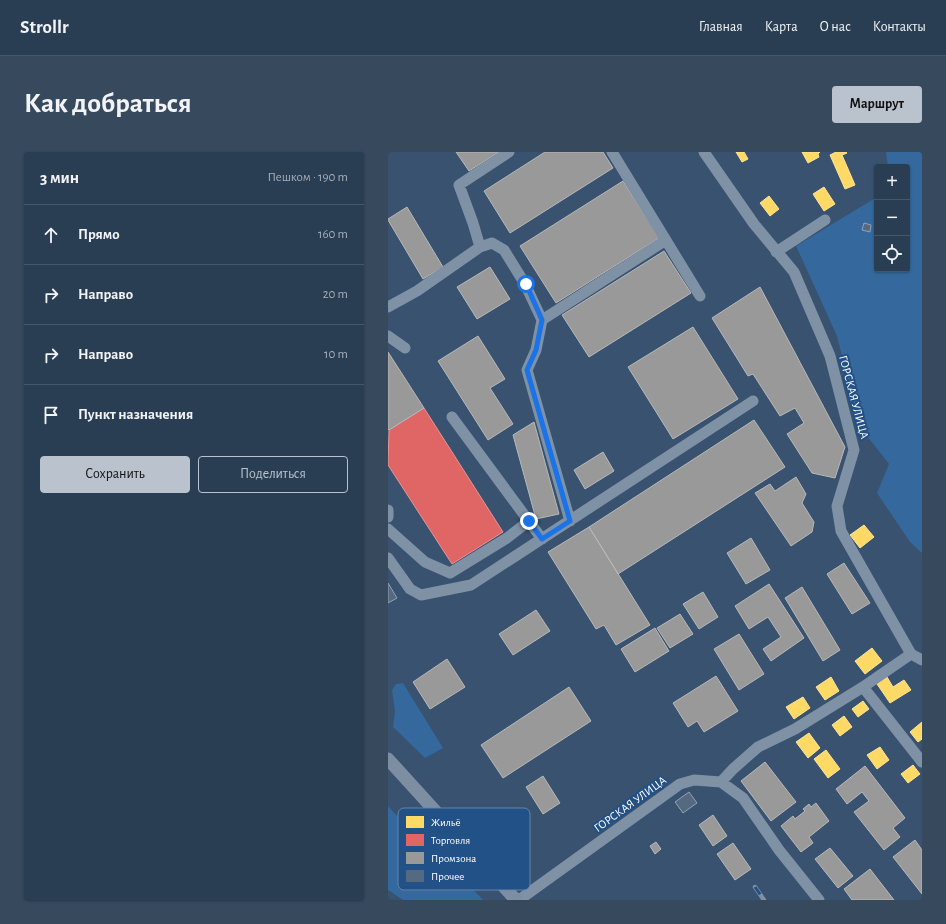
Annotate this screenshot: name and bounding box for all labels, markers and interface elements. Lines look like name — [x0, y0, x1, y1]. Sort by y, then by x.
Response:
text: Strollr — [20, 18, 69, 37]
text: Главная — [699, 20, 743, 34]
text: Карта — [765, 20, 798, 34]
text: О нас — [820, 20, 851, 34]
text: Контакты — [873, 20, 926, 34]
button: Маршрут — [832, 86, 922, 123]
text: Как добраться — [24, 90, 192, 118]
map controls — [874, 164, 910, 272]
button: + — [874, 164, 910, 200]
text: 3 мин — [40, 169, 79, 186]
text: Пешком · 190 m — [267, 171, 348, 184]
button: − — [874, 200, 910, 236]
icon: ahead — [40, 224, 62, 246]
text: Прямо — [78, 227, 120, 242]
text: 160 m — [318, 228, 348, 241]
button: locate — [874, 236, 910, 272]
route start — [517, 275, 535, 293]
icon: right — [40, 284, 62, 306]
text: Направо — [78, 287, 133, 302]
text: 20 m — [323, 288, 348, 301]
icon: right — [40, 344, 62, 366]
text: Направо — [78, 347, 133, 362]
text: 10 m — [324, 348, 348, 361]
street label: ГОРСКАЯ УЛИЦА — [837, 354, 871, 440]
icon: arrive — [40, 404, 62, 426]
text: Пункт назначения — [78, 407, 193, 422]
button: Сохранить — [40, 456, 190, 493]
button: Поделиться — [198, 456, 348, 493]
route end — [520, 512, 538, 530]
street label: ГОРСКАЯ УЛИЦА — [592, 774, 668, 834]
legend — [398, 808, 530, 890]
text: Жильё — [431, 817, 461, 828]
text: Торговля — [431, 835, 470, 846]
text: Промзона — [431, 853, 476, 864]
text: Прочее — [431, 871, 464, 882]

